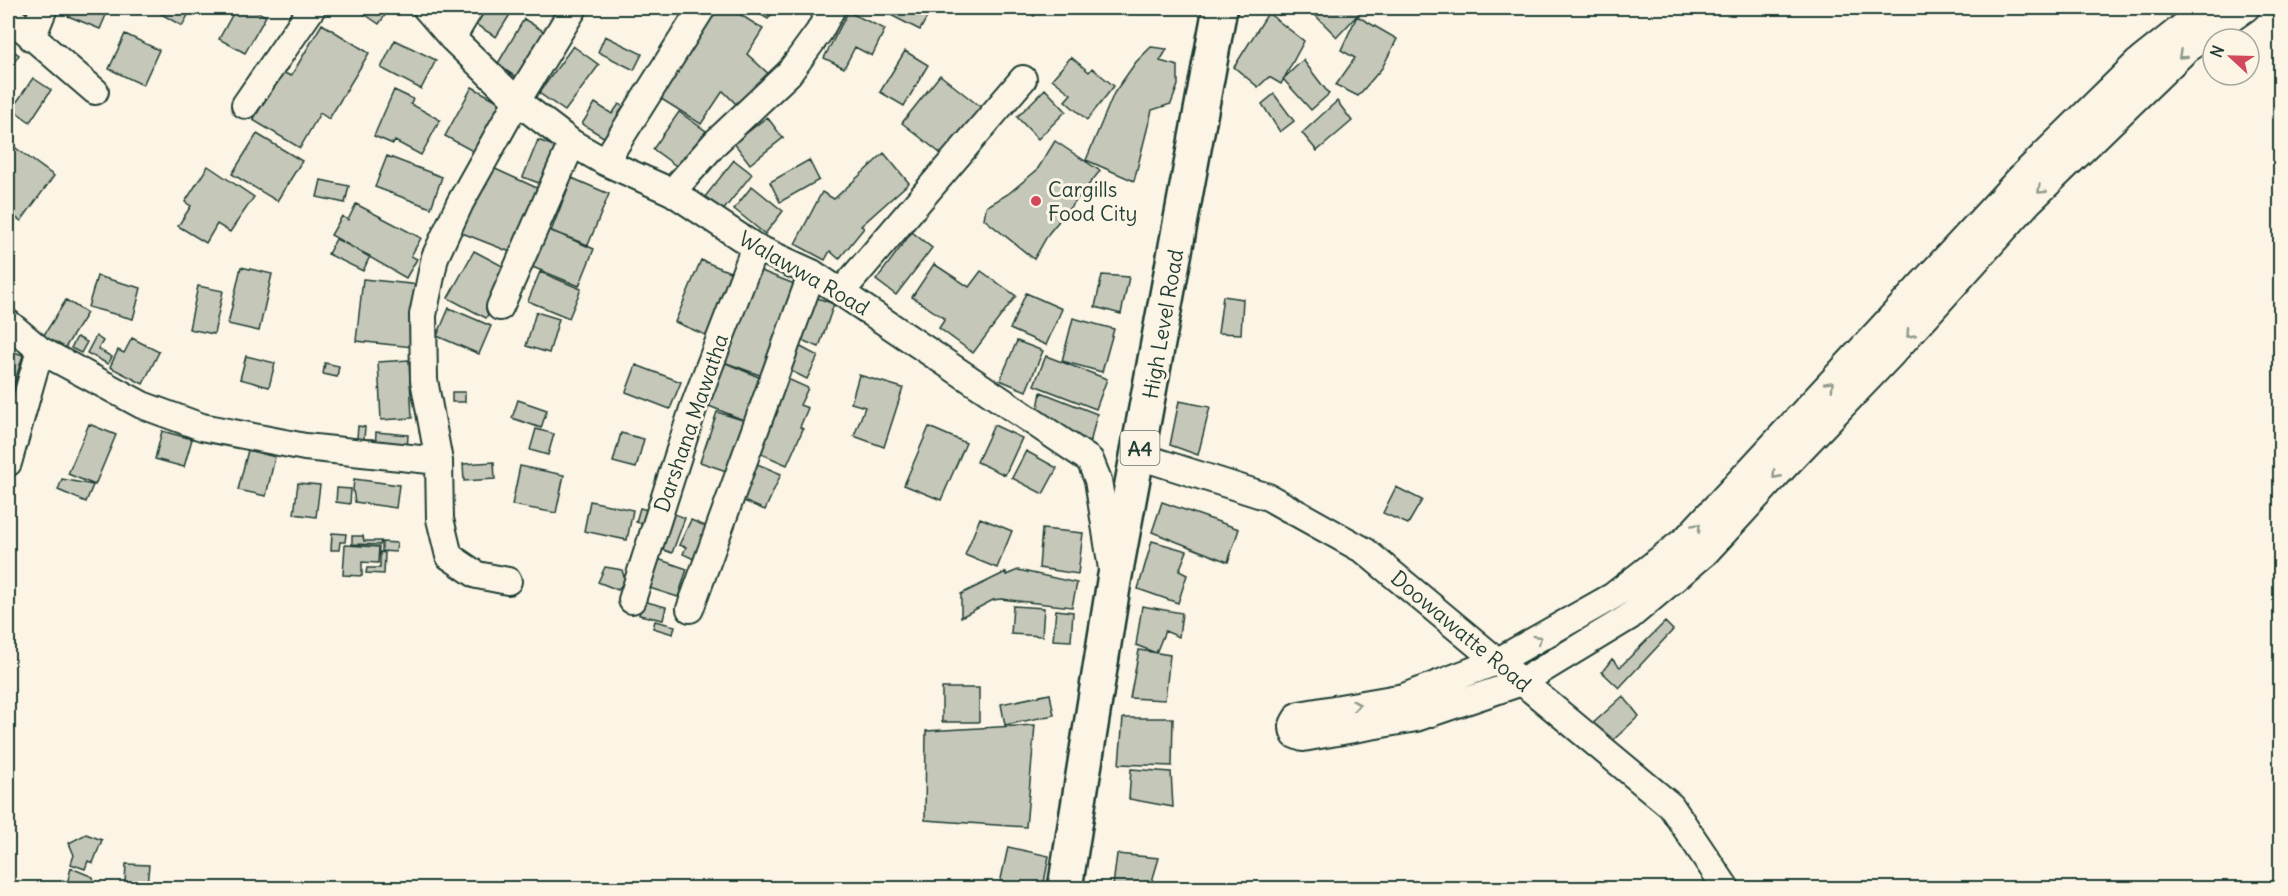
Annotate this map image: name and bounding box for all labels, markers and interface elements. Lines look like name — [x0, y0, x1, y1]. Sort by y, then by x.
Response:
north arrow — [2201, 27, 2261, 87]
text: N — [2206, 43, 2228, 60]
one-way arrow — [2178, 48, 2189, 59]
place label: Cargills Food City — [1048, 176, 1137, 227]
one-way arrow — [2038, 183, 2048, 194]
marker: Cargills Food City — [1029, 194, 1043, 208]
street label: Walawwa Road — [734, 225, 874, 321]
street label: High Level Road — [1137, 247, 1189, 401]
one-way arrow — [1906, 327, 1917, 338]
street label: Darshana Mawatha — [648, 330, 734, 516]
one-way arrow — [1823, 381, 1834, 391]
road number: A4 — [1120, 431, 1160, 465]
one-way arrow — [1772, 469, 1783, 479]
one-way arrow — [1690, 524, 1701, 535]
street label: Doowawatte Road — [1385, 564, 1537, 698]
one-way arrow — [1532, 634, 1542, 646]
one-way arrow — [1351, 699, 1361, 712]

